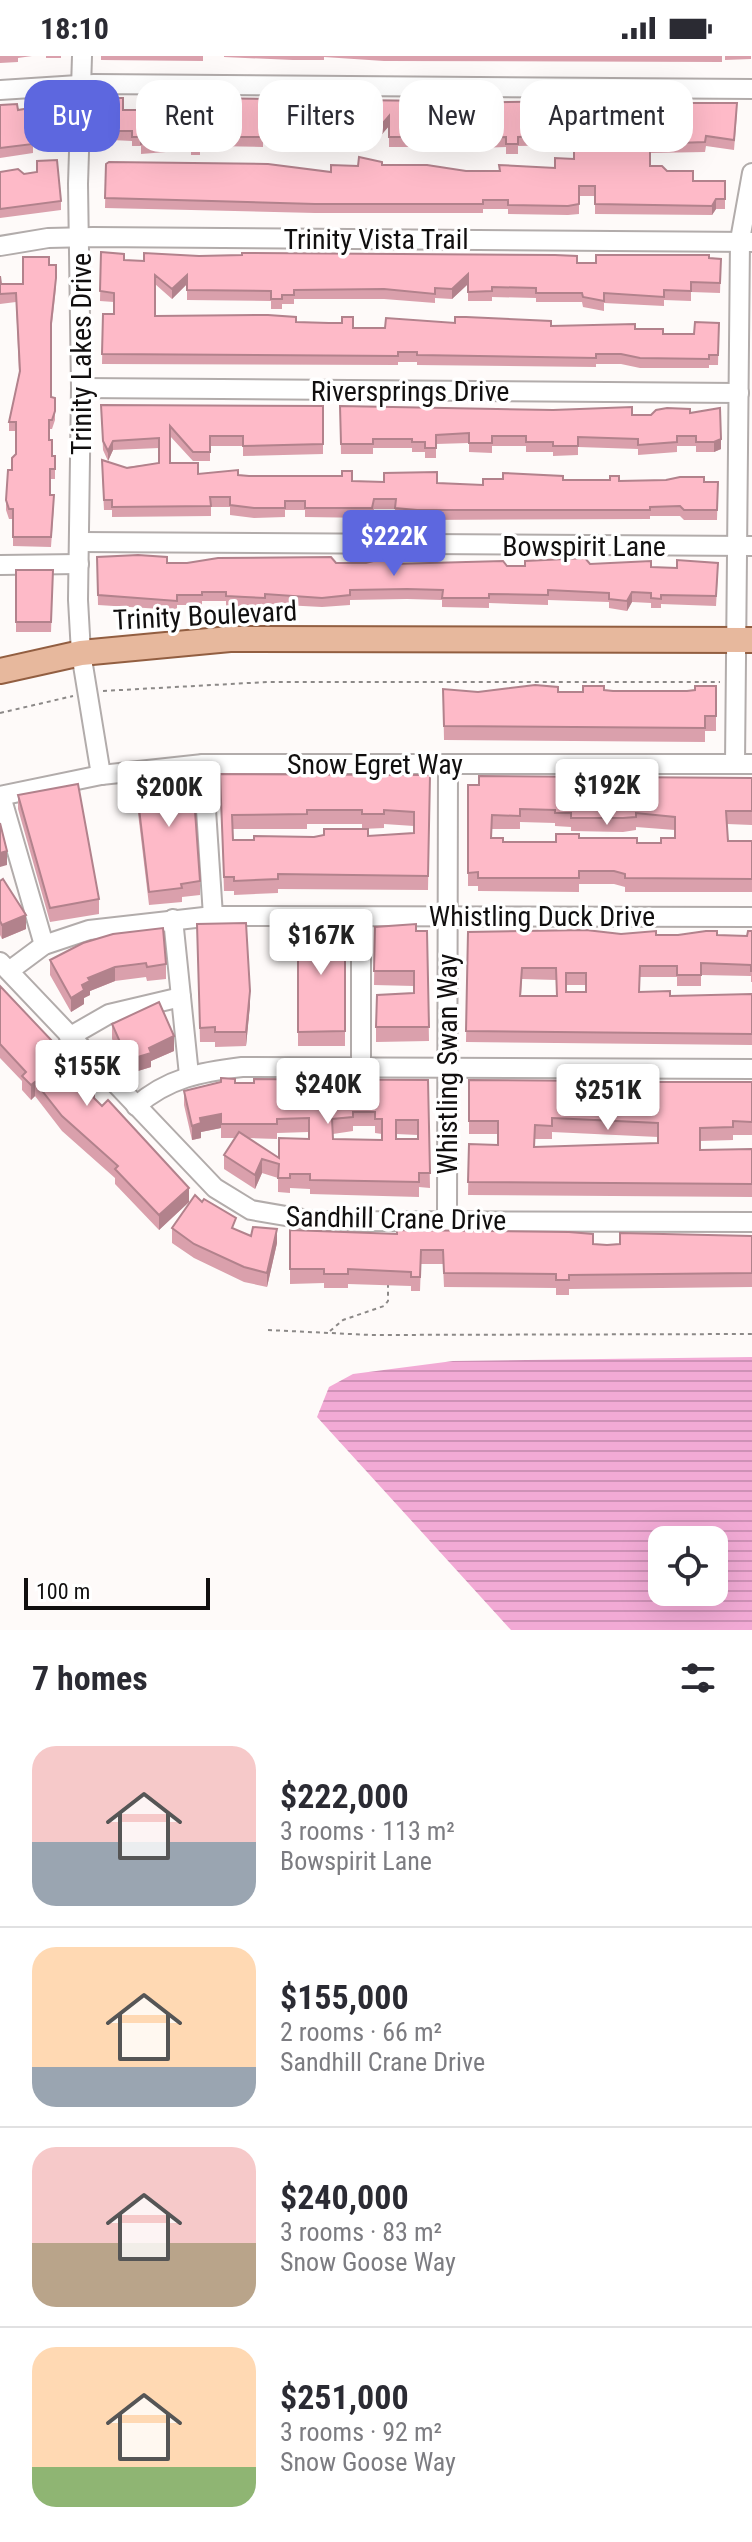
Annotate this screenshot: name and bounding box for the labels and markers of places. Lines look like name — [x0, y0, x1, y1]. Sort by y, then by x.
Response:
pin: $222K — [338, 510, 450, 578]
pin: $192K — [551, 759, 663, 827]
pin: $200K — [113, 761, 225, 829]
pin: $167K — [265, 909, 377, 977]
pin: $155K — [31, 1040, 143, 1108]
pin: $240K — [272, 1058, 384, 1126]
pin: $251K — [552, 1064, 664, 1132]

